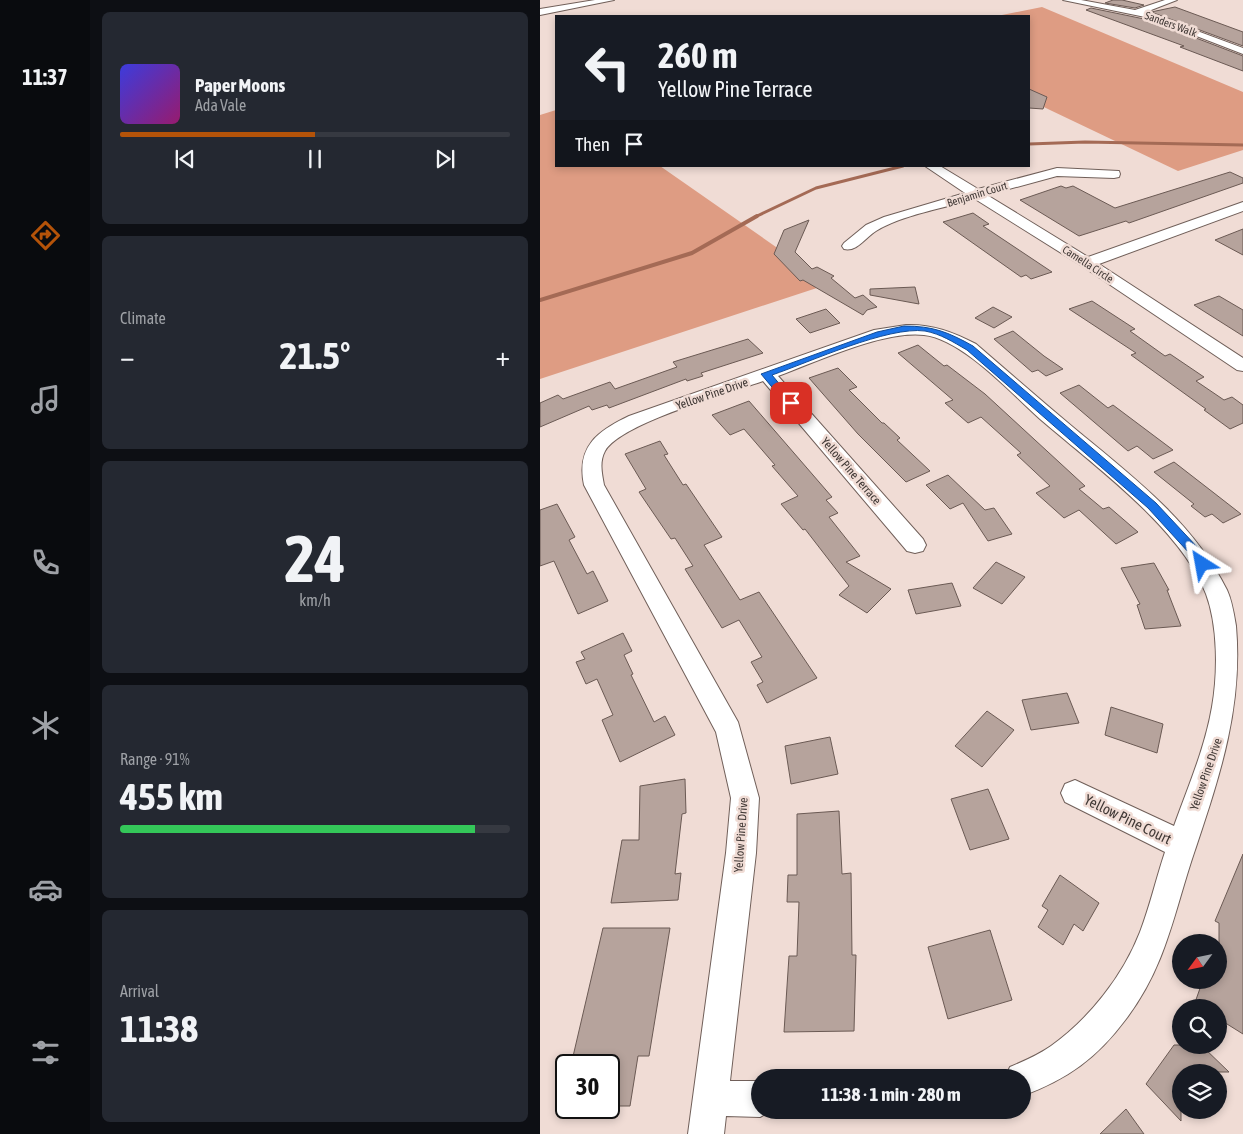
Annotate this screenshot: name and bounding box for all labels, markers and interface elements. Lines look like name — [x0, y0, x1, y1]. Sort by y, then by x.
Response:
street label: Sanders Walk — [1143, 9, 1199, 39]
icon: left — [575, 35, 640, 100]
text: 260 m — [658, 35, 737, 75]
text: 11:37 — [22, 64, 68, 90]
text: Paper Moons — [195, 74, 285, 96]
text: Yellow Pine Terrace — [658, 76, 812, 102]
text: Ada Vale — [195, 96, 246, 114]
icon: arrive — [620, 130, 648, 158]
text: Then — [575, 133, 610, 155]
icon: previous — [171, 145, 199, 173]
icon: pause — [301, 145, 329, 173]
icon: next — [431, 145, 459, 173]
street label: Benjamin Court — [945, 179, 1009, 209]
icon: directions — [28, 218, 63, 253]
street label: Camella Circle — [1060, 243, 1116, 285]
text: Climate — [120, 309, 166, 327]
text: 21.5° — [280, 334, 350, 377]
text: − — [120, 340, 135, 372]
text: + — [495, 340, 510, 372]
street label: Yellow Pine Drive — [674, 375, 750, 413]
icon: music — [28, 382, 63, 417]
pin — [770, 382, 812, 424]
icon: arrive — [777, 389, 805, 417]
street label: Yellow Pine Terrace — [818, 435, 884, 507]
text: 24 — [284, 521, 346, 596]
position arrow — [1175, 537, 1227, 589]
icon: phone — [28, 545, 63, 580]
text: km/h — [299, 591, 331, 609]
icon: climate — [28, 708, 63, 743]
street label: Yellow Pine Drive — [1187, 736, 1225, 812]
text: Range · 91% — [120, 750, 190, 768]
text: 455 km — [120, 775, 223, 818]
street label: Yellow Pine Court — [1082, 791, 1174, 847]
street label: Yellow Pine Drive — [731, 797, 751, 873]
icon: car — [28, 872, 63, 907]
north arrow — [1172, 934, 1228, 989]
map controls — [1172, 934, 1227, 1119]
text: Arrival — [120, 982, 159, 1000]
button: search — [1172, 999, 1227, 1054]
text: 11:38 — [120, 1007, 198, 1050]
icon: filters — [28, 1035, 63, 1070]
speed limit sign: 30 — [555, 1054, 620, 1119]
button: layers — [1172, 1064, 1227, 1119]
text: 11:38 · 1 min · 280 m — [821, 1083, 961, 1105]

